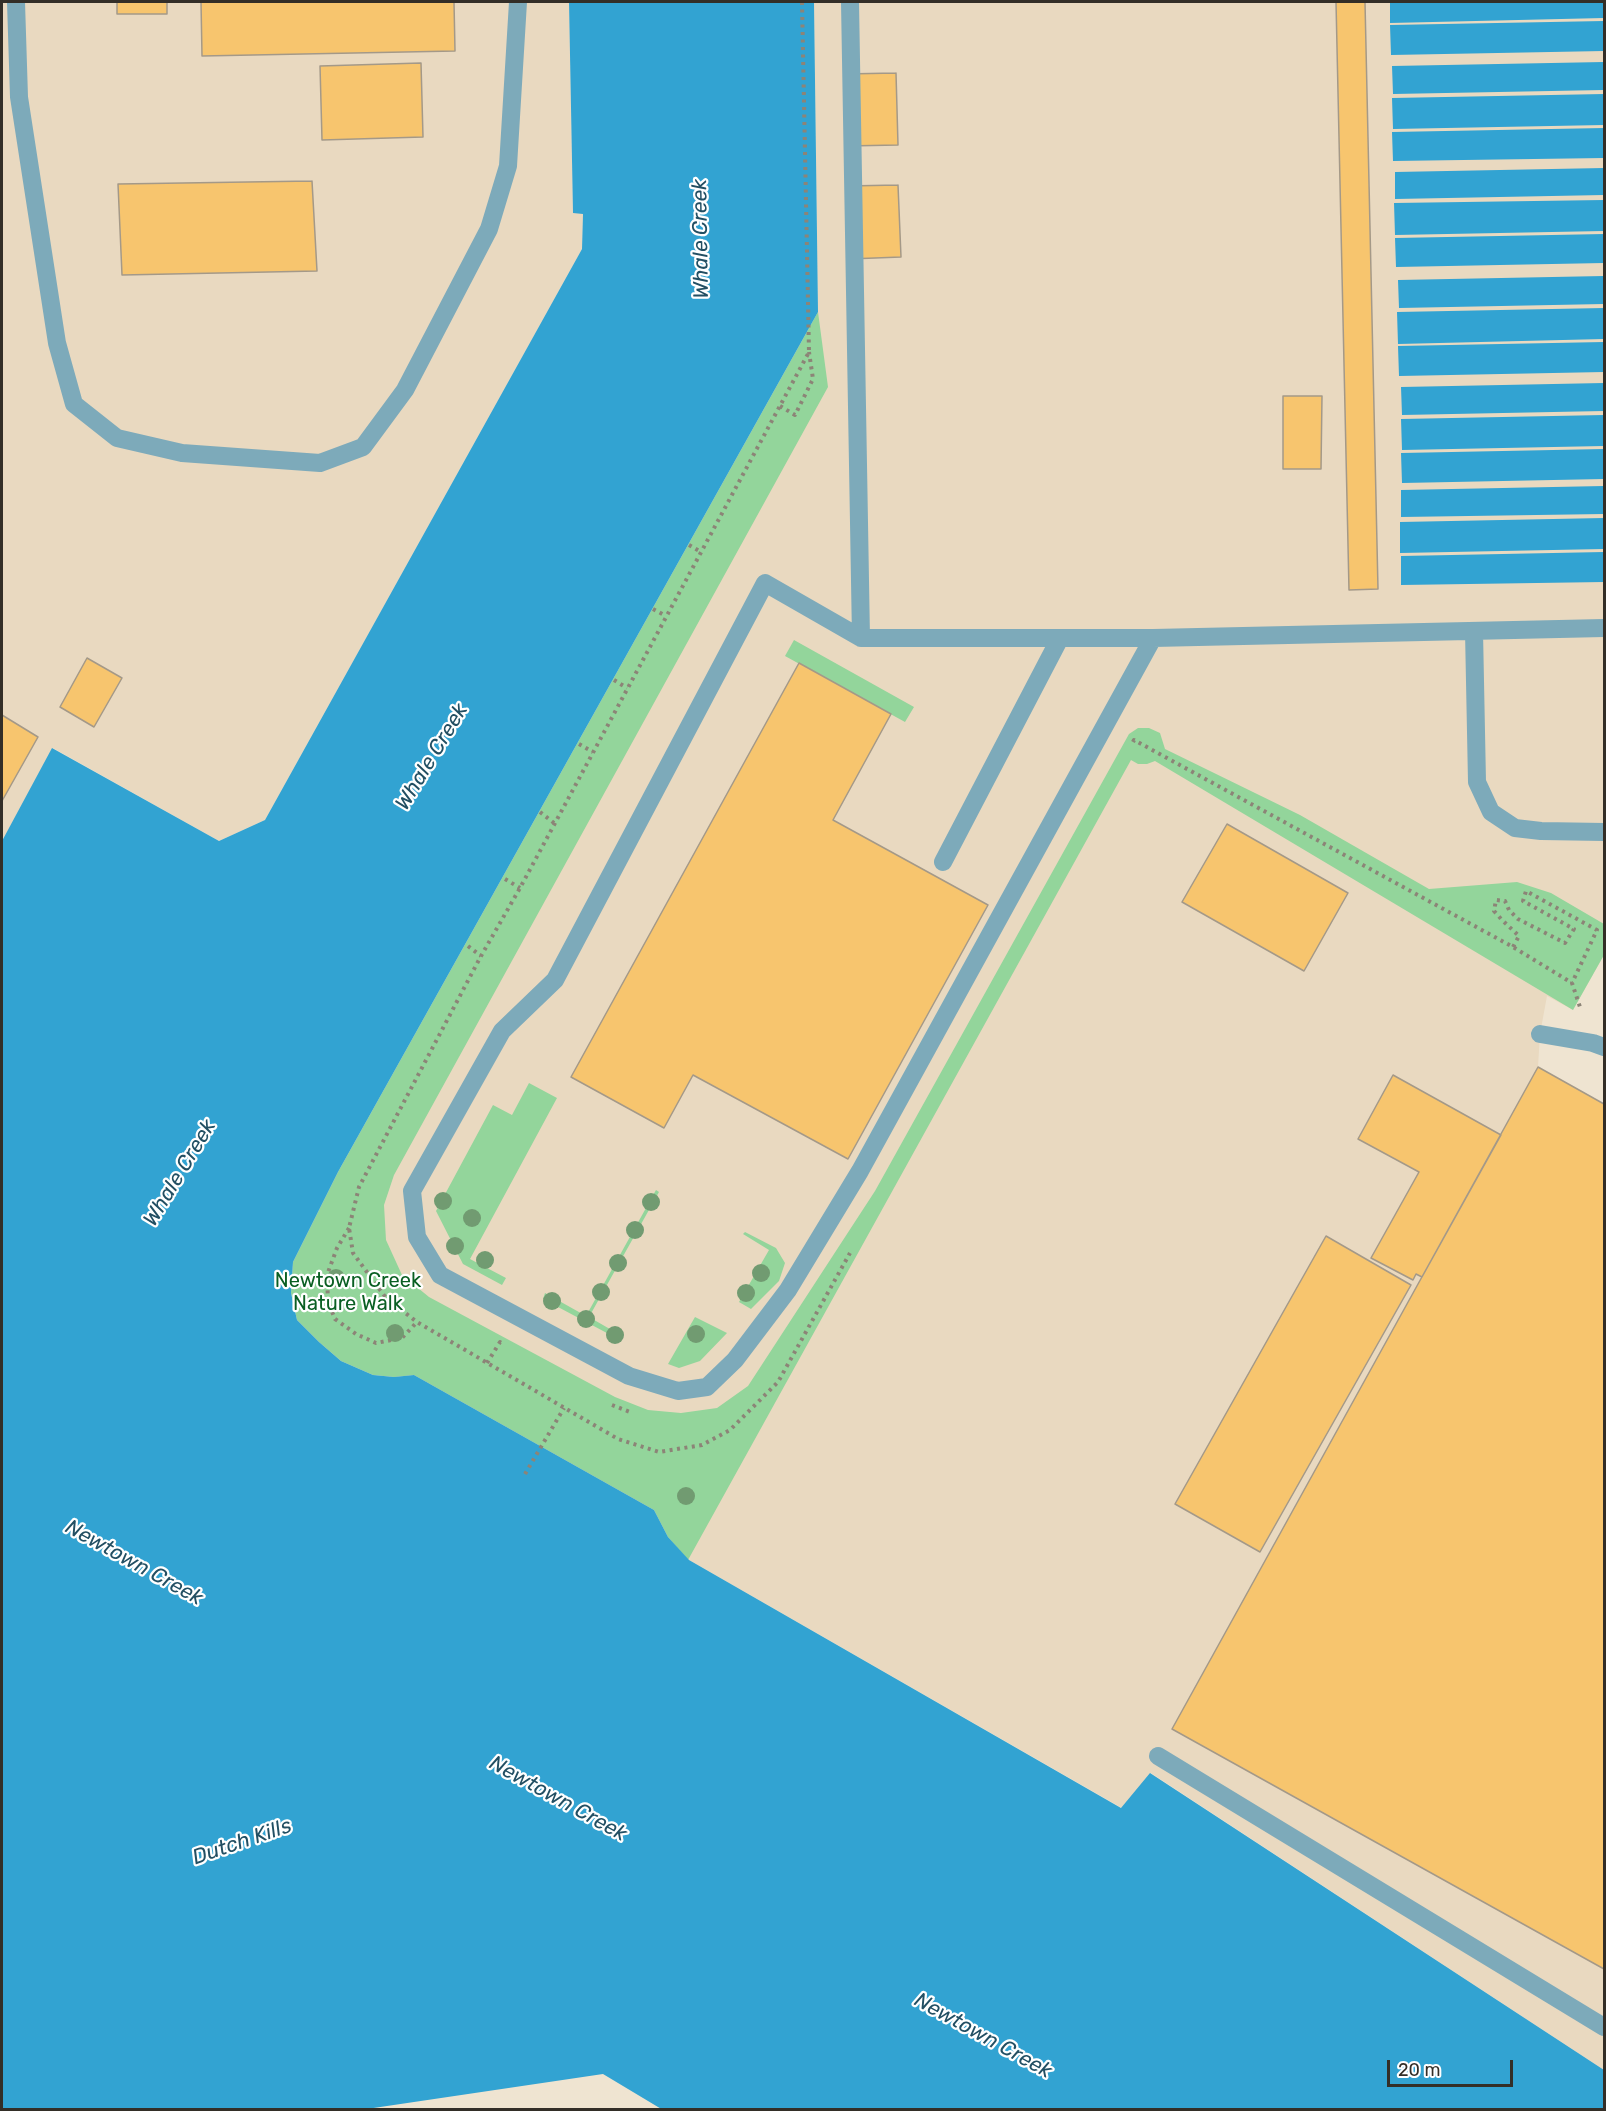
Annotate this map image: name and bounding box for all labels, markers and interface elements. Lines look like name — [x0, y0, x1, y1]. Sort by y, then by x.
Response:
water label: Whale Creek — [687, 179, 715, 299]
water label: Whale Creek — [390, 699, 474, 815]
water label: Whale Creek — [138, 1115, 222, 1231]
park label: Newtown Creek Nature Walk — [275, 1269, 421, 1316]
water label: Newtown Creek — [61, 1515, 207, 1611]
water label: Newtown Creek — [485, 1751, 631, 1847]
water label: Dutch Kills — [189, 1813, 295, 1871]
water label: Newtown Creek — [910, 1988, 1056, 2084]
scale bar — [1390, 2048, 1516, 2086]
text: 20 m — [1398, 2059, 1440, 2081]

